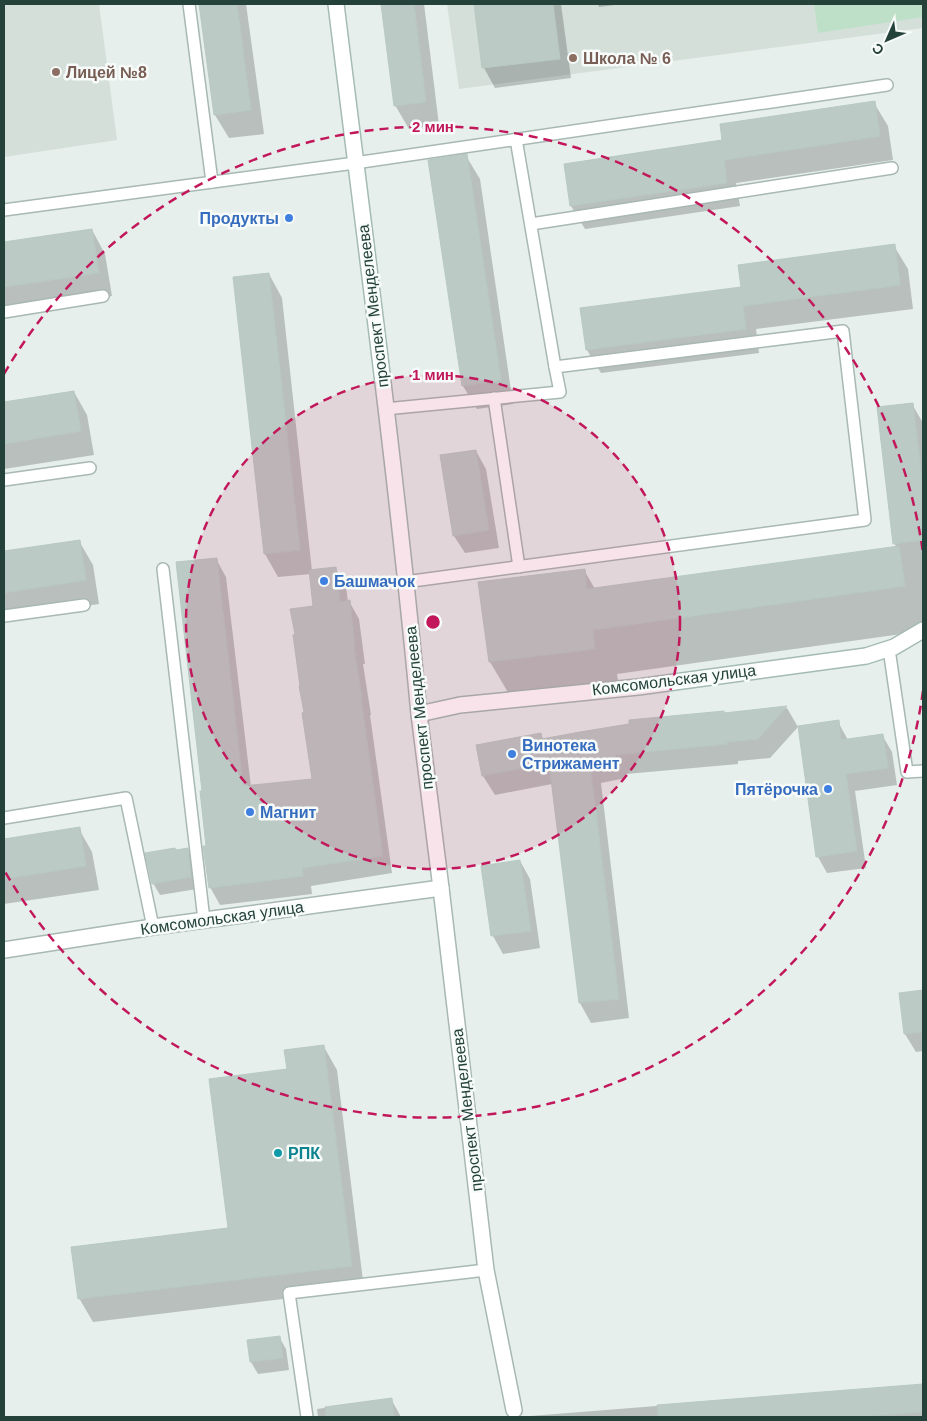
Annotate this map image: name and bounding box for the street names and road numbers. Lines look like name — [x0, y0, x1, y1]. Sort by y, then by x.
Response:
street label: проспект Менделеева — [355, 223, 391, 389]
street label: проспект Менделеева — [402, 625, 436, 791]
street label: Комсомольская улица — [591, 662, 757, 698]
street label: Комсомольская улица — [139, 898, 305, 938]
street label: проспект Менделеева — [449, 1027, 485, 1193]

